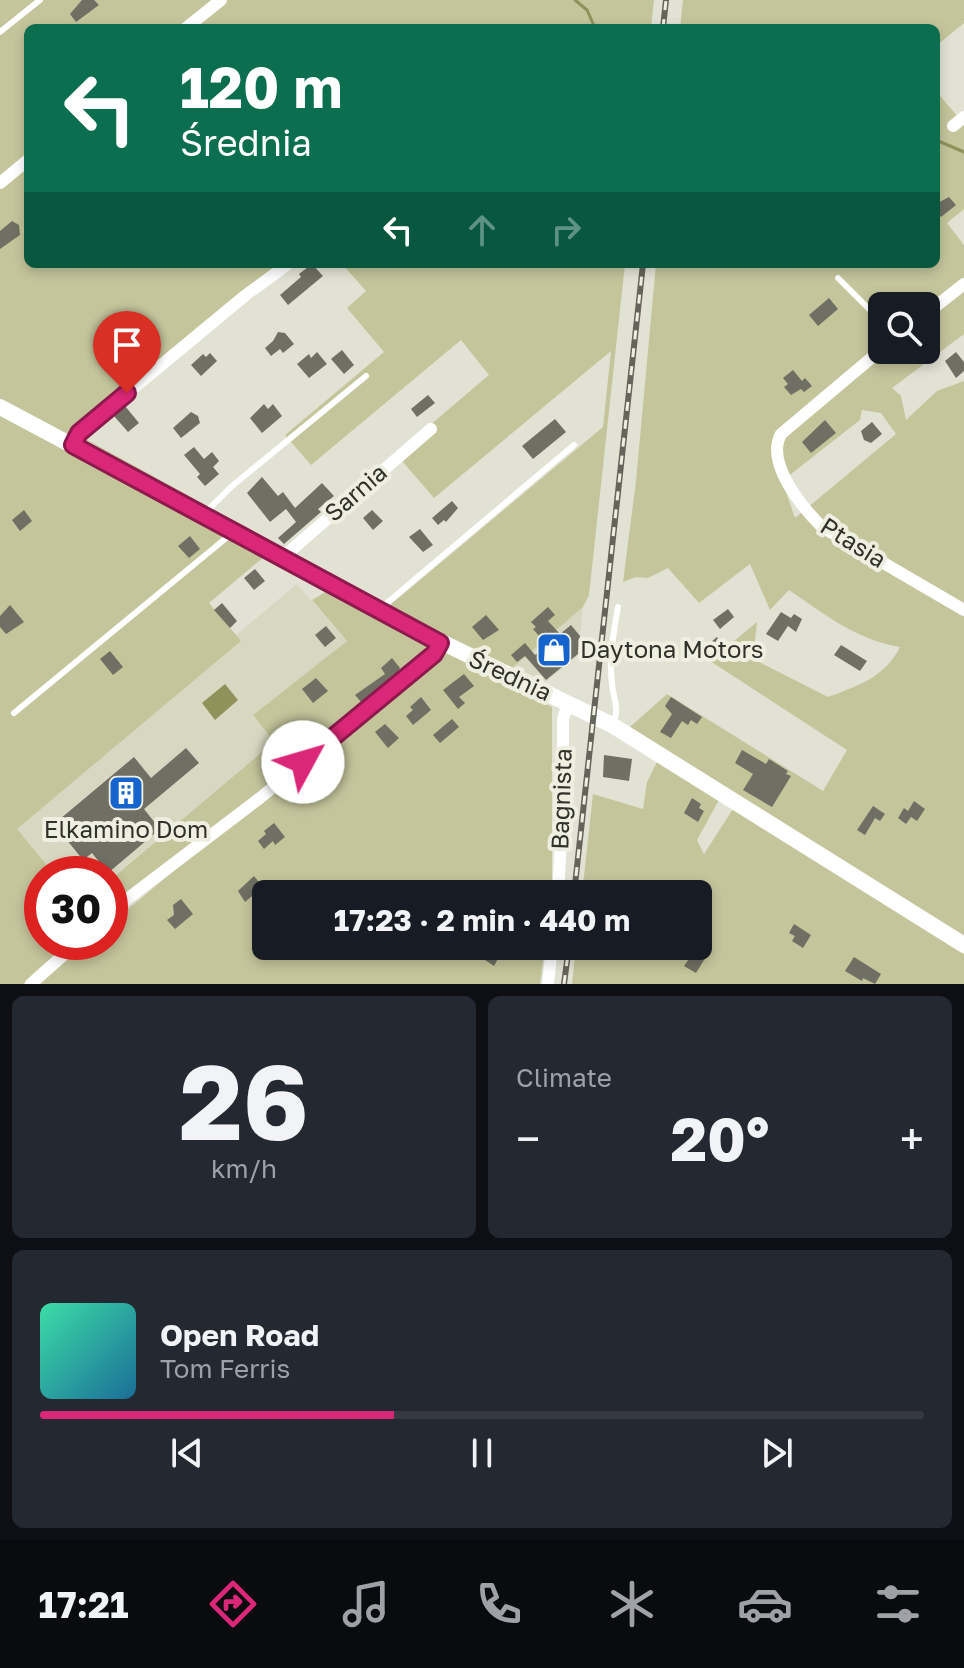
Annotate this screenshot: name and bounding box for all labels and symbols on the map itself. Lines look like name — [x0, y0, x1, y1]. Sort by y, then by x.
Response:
pin — [93, 311, 161, 393]
street label: Sarnia — [318, 457, 392, 527]
street label: Ptasia — [816, 510, 892, 573]
shop icon: Daytona Motors — [535, 631, 573, 669]
place label: Daytona Motors — [580, 634, 763, 663]
street label: Średnia — [465, 643, 557, 706]
position arrow — [261, 720, 345, 804]
street label: Bagnista — [544, 748, 577, 850]
building icon: Elkamino Dom — [107, 774, 145, 812]
place label: Elkamino Dom — [44, 814, 208, 843]
speed limit sign: 30 — [24, 856, 128, 960]

